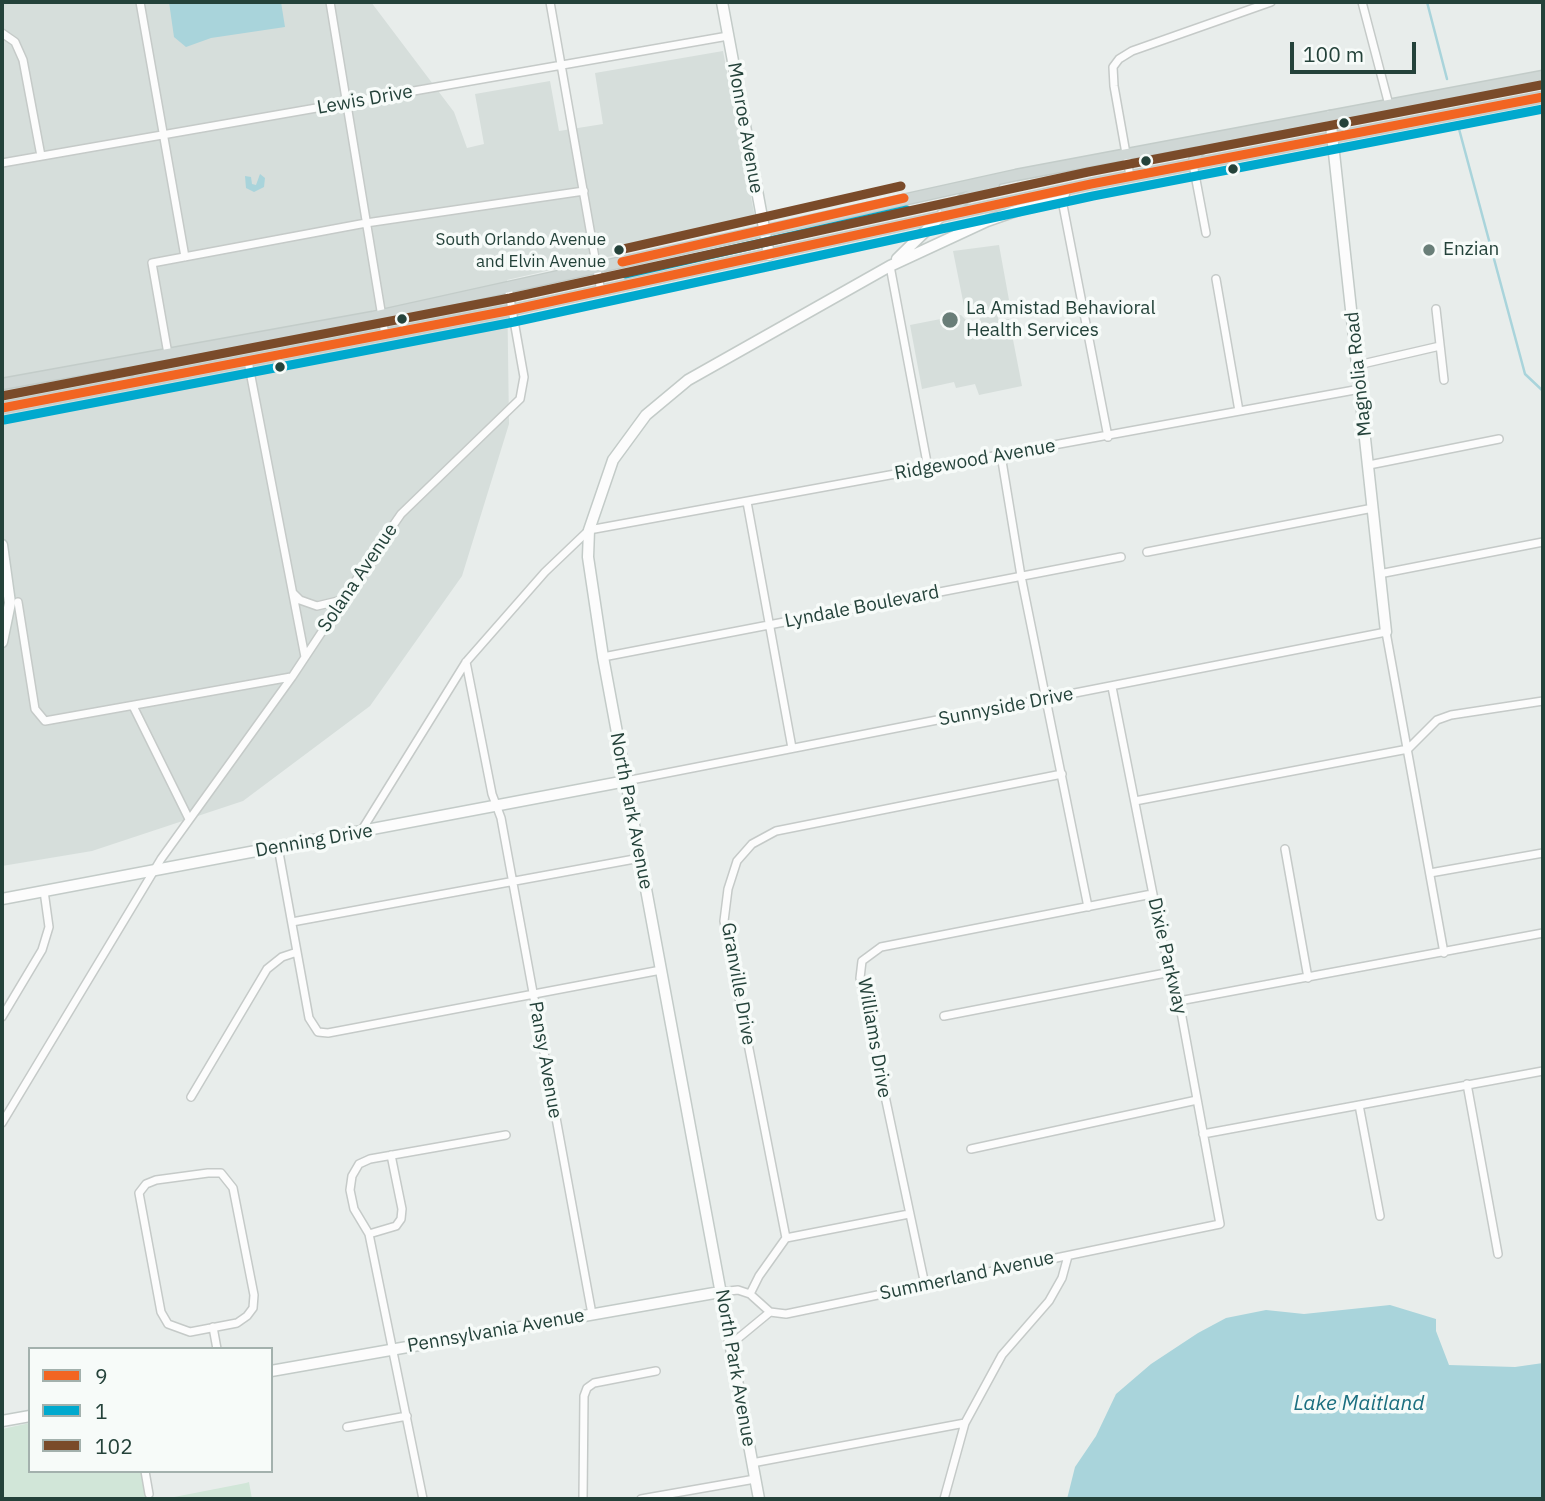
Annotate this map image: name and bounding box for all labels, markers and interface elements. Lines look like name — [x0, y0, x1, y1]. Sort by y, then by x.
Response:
scale bar — [1293, 28, 1419, 72]
text: 100 m — [1303, 40, 1364, 68]
street label: Monroe Avenue — [722, 61, 768, 195]
street label: Lewis Drive — [315, 80, 415, 120]
unlabelled marker — [1337, 116, 1351, 130]
unlabelled marker — [1139, 154, 1153, 168]
unlabelled marker — [1226, 162, 1240, 176]
place label: South Orlando Avenue and Elvin Avenue — [436, 230, 606, 270]
place label: Enzian — [1443, 239, 1499, 261]
marker: Enzian — [1421, 242, 1437, 258]
marker: South Orlando Avenue and Elvin Avenue — [612, 243, 626, 257]
place label: La Amistad Behavioral Health Services — [966, 298, 1156, 342]
marker: La Amistad Behavioral Health Services — [940, 310, 960, 330]
street label: Magnolia Road — [1341, 311, 1377, 437]
unlabelled marker — [395, 312, 409, 326]
unlabelled marker — [273, 360, 287, 374]
street label: Ridgewood Avenue — [893, 435, 1057, 485]
street label: Solana Avenue — [313, 519, 403, 637]
street label: Lyndale Boulevard — [783, 581, 941, 633]
street label: Sunnyside Drive — [937, 683, 1075, 731]
street label: North Park Avenue — [605, 731, 657, 891]
street label: Denning Drive — [253, 819, 375, 863]
street label: Dixie Parkway — [1142, 895, 1192, 1017]
street label: Granville Drive — [716, 921, 760, 1047]
street label: Williams Drive — [852, 976, 896, 1100]
street label: Pansy Avenue — [523, 1000, 567, 1120]
street label: Summerland Avenue — [878, 1246, 1056, 1306]
street label: North Park Avenue — [710, 1288, 760, 1448]
street label: Pennsylvania Avenue — [406, 1304, 586, 1358]
legend — [28, 1347, 273, 1473]
text: 9 — [95, 1362, 108, 1390]
water label: Lake Maitland — [1293, 1391, 1425, 1417]
text: 1 — [95, 1397, 108, 1425]
text: 102 — [95, 1432, 133, 1460]

